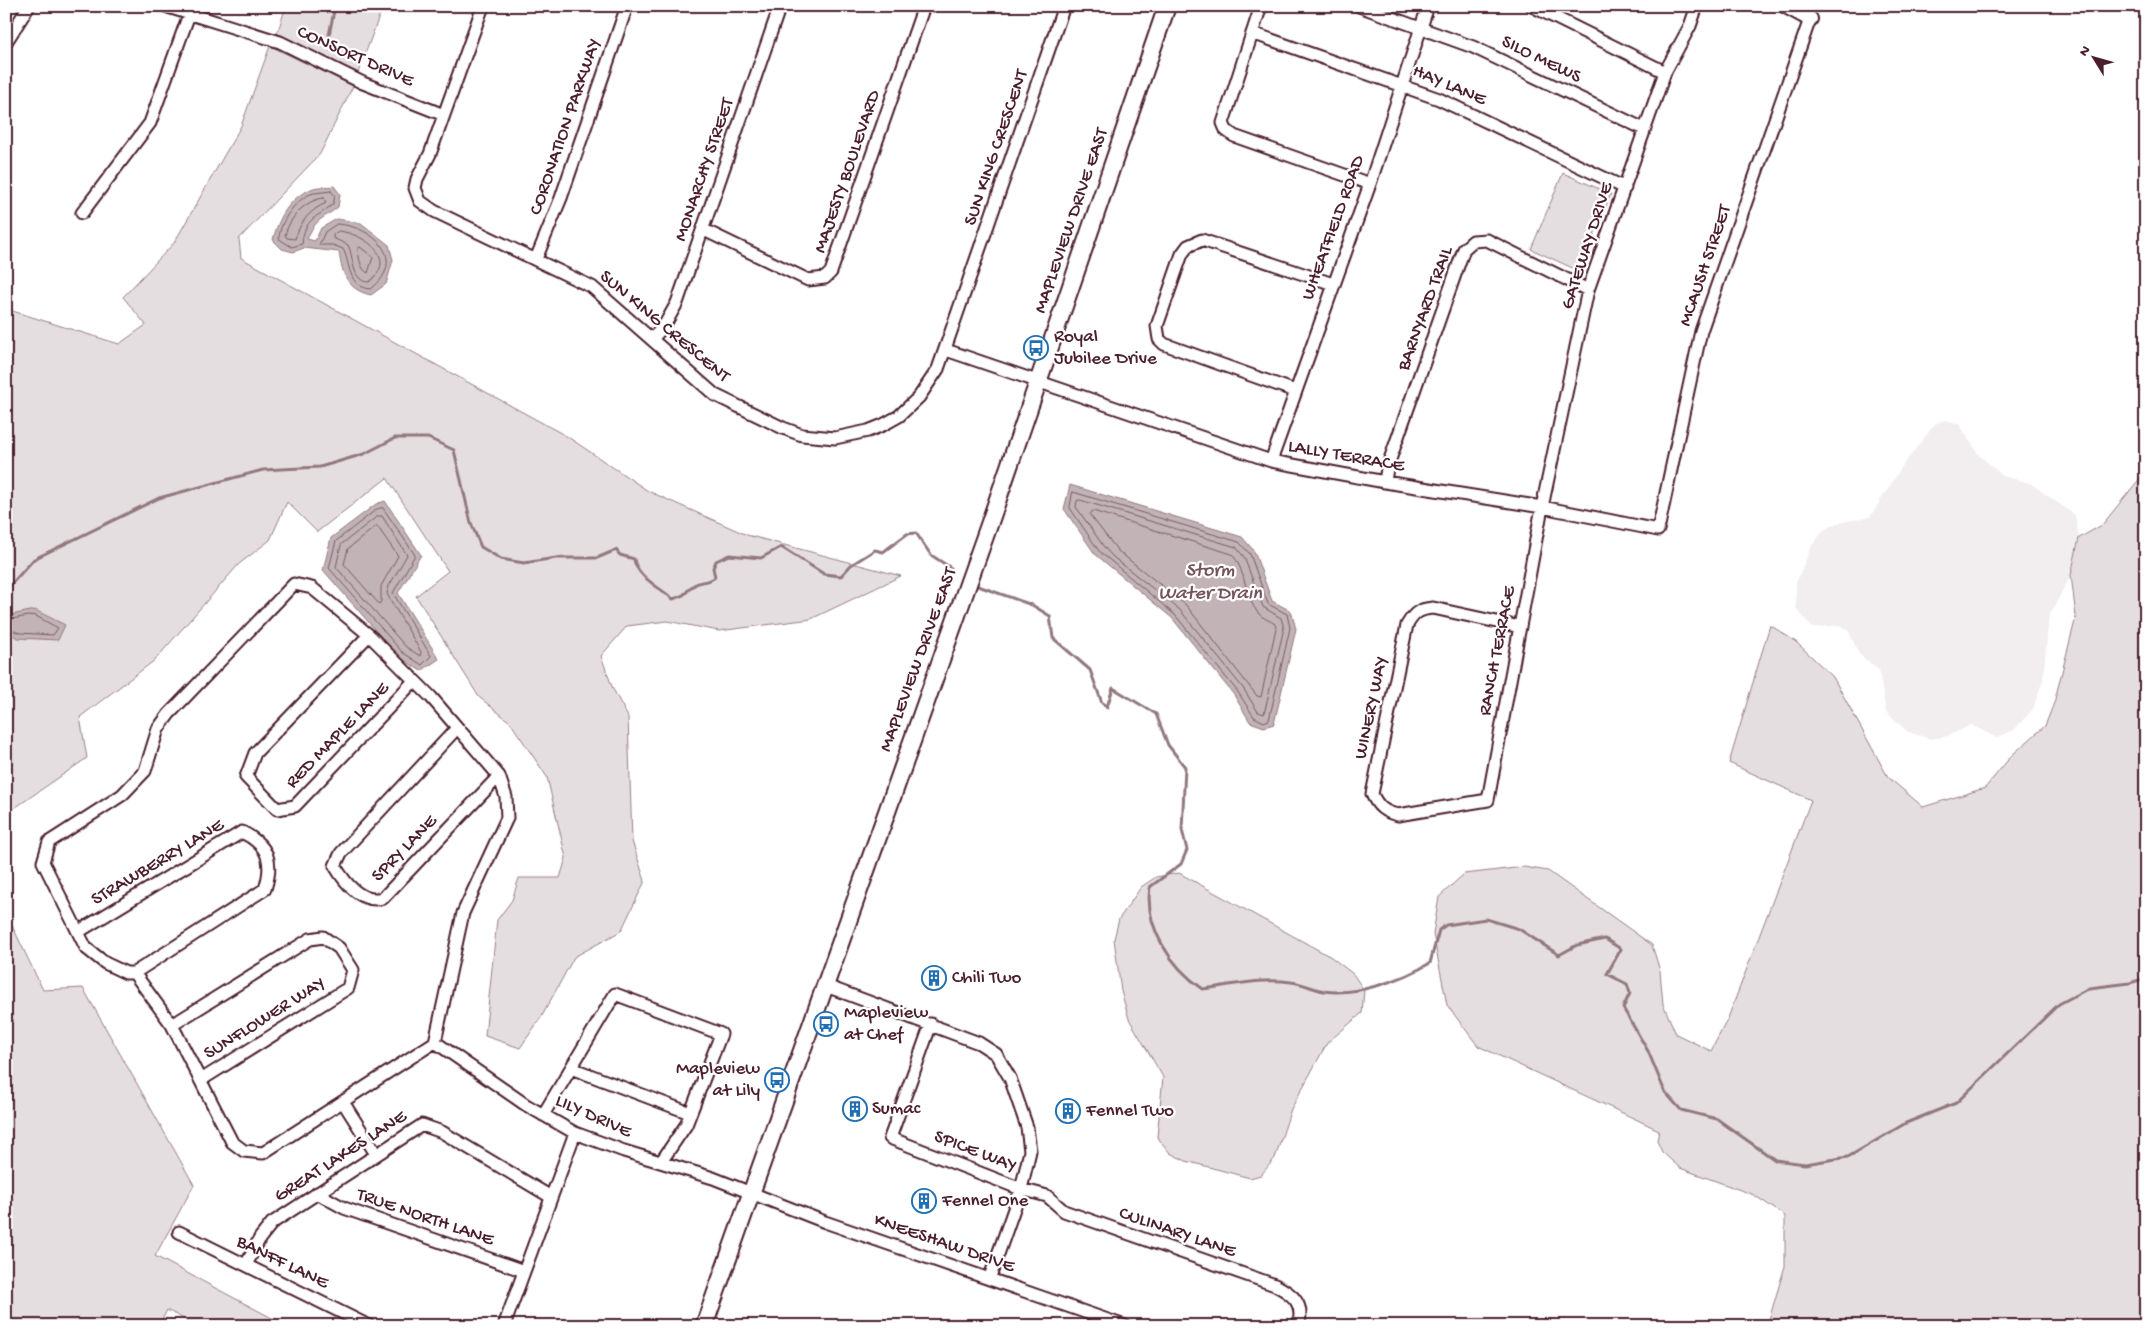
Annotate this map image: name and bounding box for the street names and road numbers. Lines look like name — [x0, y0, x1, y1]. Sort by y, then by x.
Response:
street label: CONSORT DRIVE — [293, 21, 418, 93]
street label: SILO MEWS — [1497, 31, 1585, 89]
street label: CORONATION PARKWAY — [525, 36, 607, 218]
street label: HAY LANE — [1409, 60, 1490, 112]
street label: SUN KING CRESCENT — [960, 66, 1035, 229]
street label: MAJESTY BOULEVARD — [809, 87, 887, 256]
street label: MONARCHY STREET — [670, 95, 740, 245]
street label: MAPLEVIEW DRIVE EAST — [1030, 125, 1115, 317]
street label: WHEATFIELD ROAD — [1297, 152, 1371, 304]
street label: GATEWAY DRIVE — [1557, 178, 1620, 312]
street label: MCAUSH STREET — [1674, 202, 1738, 330]
street label: BARNYARD TRAIL — [1393, 243, 1459, 375]
street label: SUN KING CRESCENT — [594, 266, 734, 389]
street label: LALLY TERRACE — [1286, 435, 1407, 479]
street label: MAPLEVIEW DRIVE EAST — [875, 564, 963, 755]
street label: RANCH TERRACE — [1474, 583, 1522, 718]
street label: WINERY WAY — [1350, 654, 1394, 761]
street label: RED MAPLE LANE — [281, 677, 395, 794]
street label: SPRY LANE — [367, 810, 444, 888]
street label: STRAWBERRY LANE — [88, 814, 229, 912]
street label: SUNFLOWER WAY — [200, 972, 330, 1066]
street label: LILY DRIVE — [551, 1090, 636, 1144]
street label: GREAT LAKES LANE — [271, 1105, 412, 1208]
street label: SPICE WAY — [930, 1126, 1020, 1178]
street label: TRUE NORTH LANE — [352, 1183, 498, 1253]
street label: CULINARY LANE — [1116, 1202, 1240, 1264]
street label: KNEESHAW DRIVE — [871, 1209, 1019, 1279]
street label: BANFF LANE — [231, 1230, 333, 1296]

